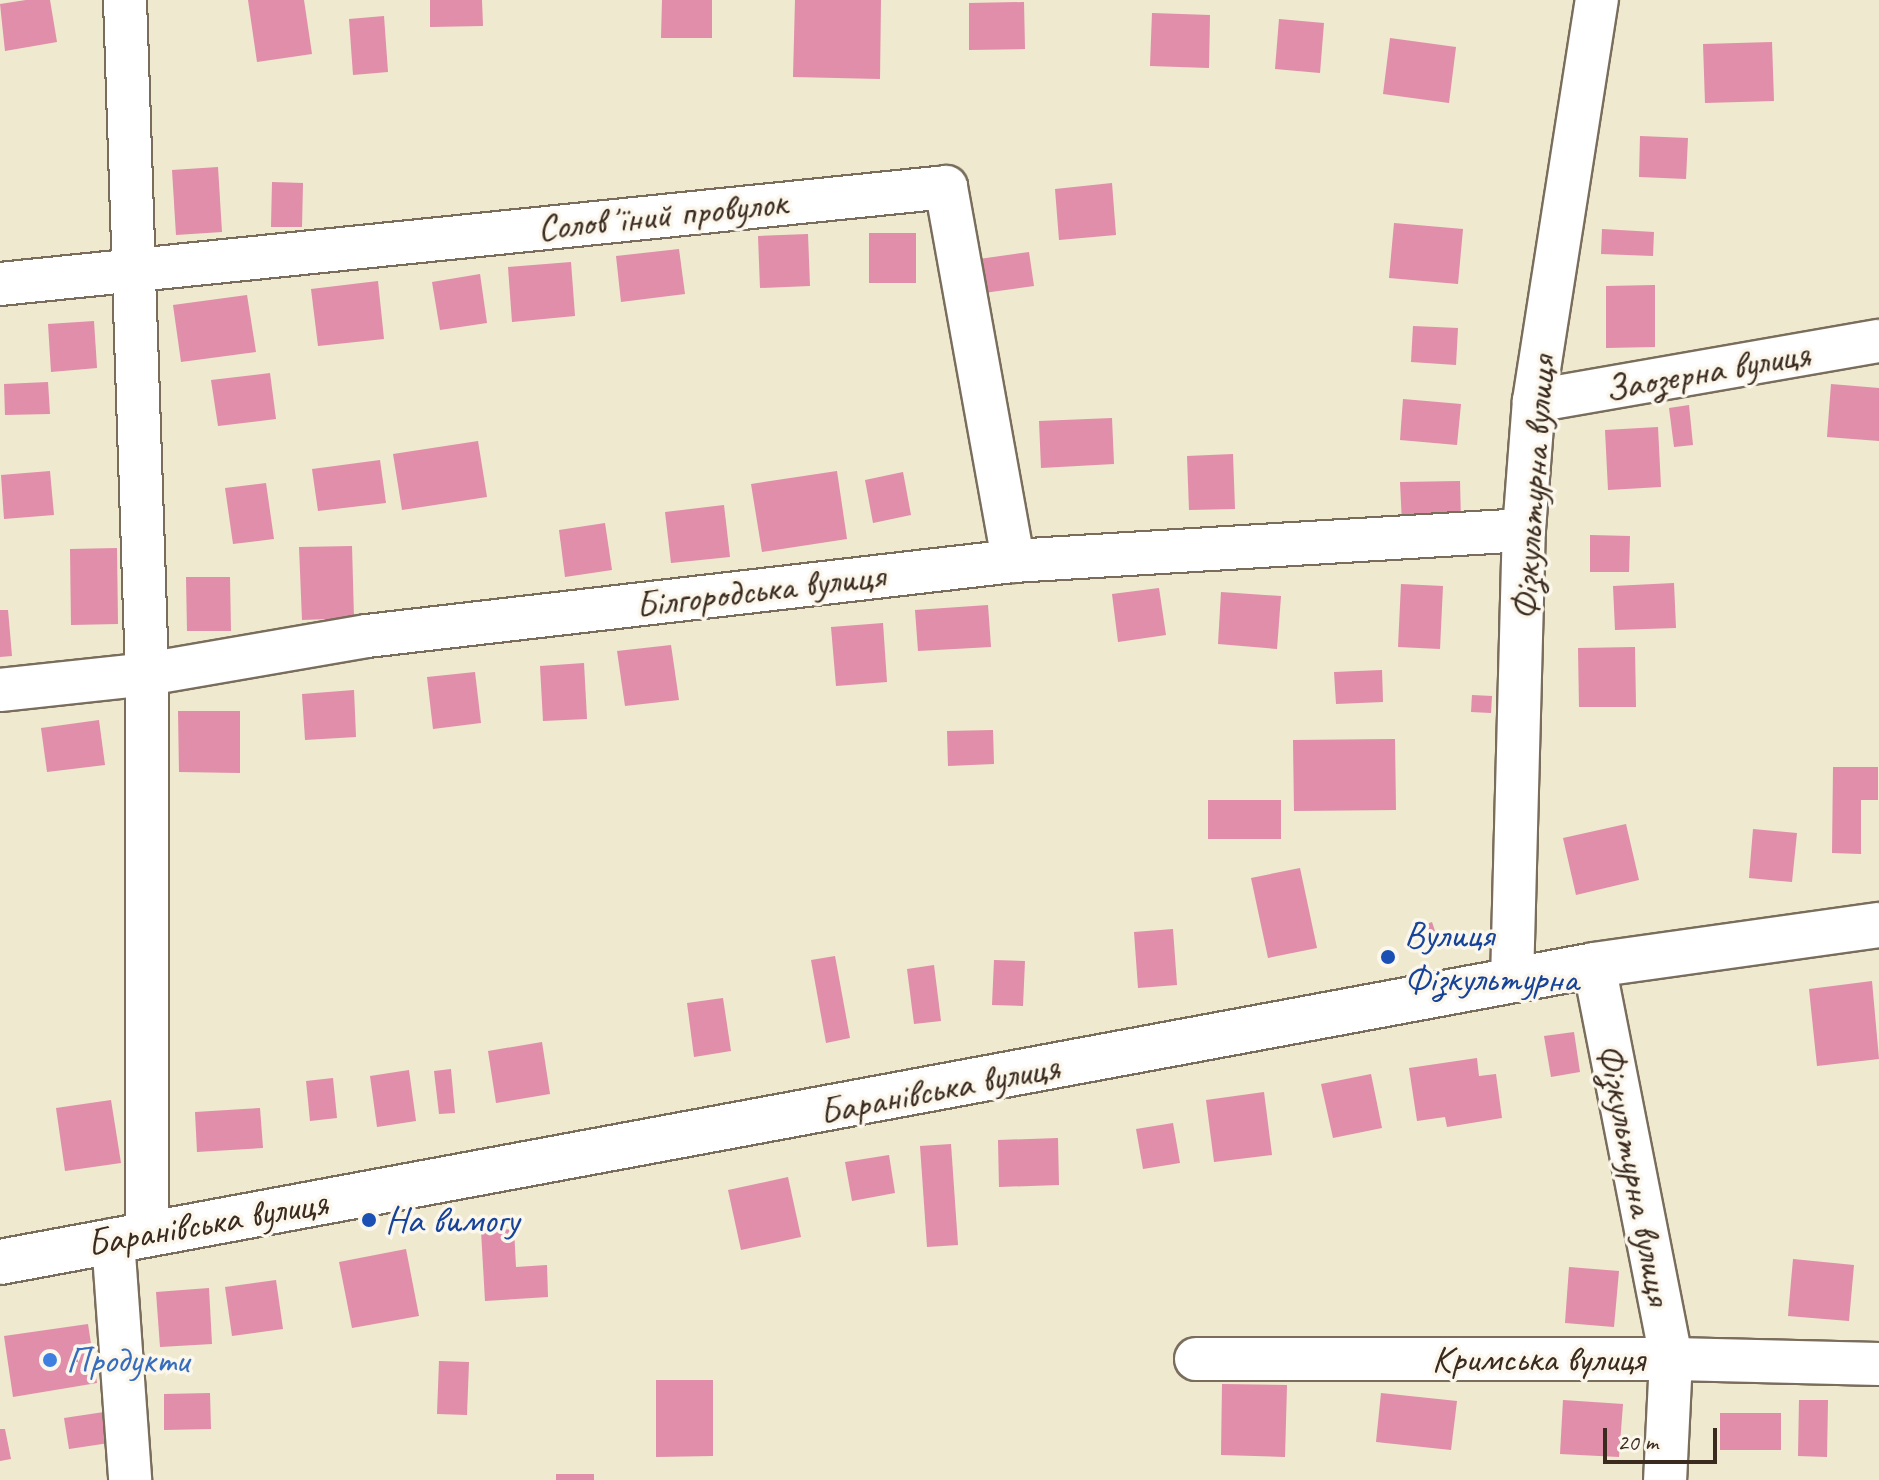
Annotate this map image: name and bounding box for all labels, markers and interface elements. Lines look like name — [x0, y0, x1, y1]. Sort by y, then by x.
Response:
street label: Соловʼїний провулок — [535, 179, 789, 251]
street label: Заозерна вулиця — [1600, 330, 1814, 412]
street label: Фізкультурна вулиця — [1501, 355, 1565, 621]
street label: Білгородська вулиця — [633, 552, 887, 628]
place label: Вулиця Фізкультурна — [1404, 912, 1578, 1002]
marker: Вулиця Фізкультурна — [1379, 948, 1397, 966]
street label: Фізкультурна вулиця — [1587, 1040, 1683, 1308]
street label: Баранівська вулиця — [815, 1043, 1063, 1135]
street label: Баранівська вулиця — [83, 1179, 331, 1267]
place label: На вимогу — [385, 1197, 515, 1243]
marker: На вимогу — [360, 1211, 378, 1229]
street label: Кримська вулиця — [1431, 1336, 1645, 1382]
place label: Продукти — [66, 1337, 188, 1383]
marker: Продукти — [41, 1351, 59, 1369]
scale bar — [1607, 1412, 1721, 1462]
text: 20 m — [1617, 1427, 1658, 1457]

